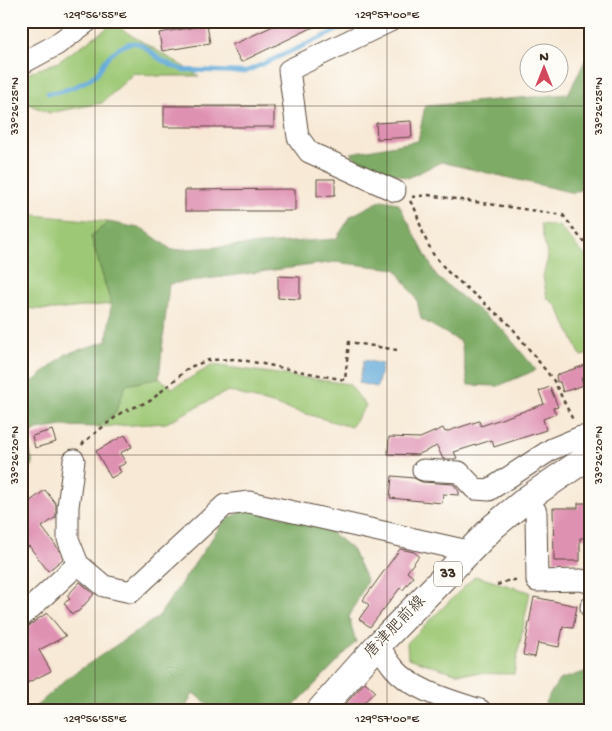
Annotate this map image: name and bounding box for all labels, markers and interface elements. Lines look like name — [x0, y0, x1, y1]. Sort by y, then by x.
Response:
text: 129°56'55"E — [63, 9, 127, 23]
text: 129°57'00"E — [354, 9, 419, 23]
north arrow — [520, 42, 570, 92]
text: N — [539, 49, 549, 66]
text: 33°26'25"N — [9, 77, 23, 136]
text: 33°26'25"N — [593, 77, 607, 136]
text: 33°26'20"N — [9, 426, 23, 485]
text: 33°26'20"N — [593, 426, 607, 485]
road number: 33 — [434, 562, 462, 586]
street label: 唐津肥前線 — [360, 591, 431, 663]
text: 129°56'55"E — [63, 713, 127, 727]
text: 129°57'00"E — [354, 713, 419, 727]

